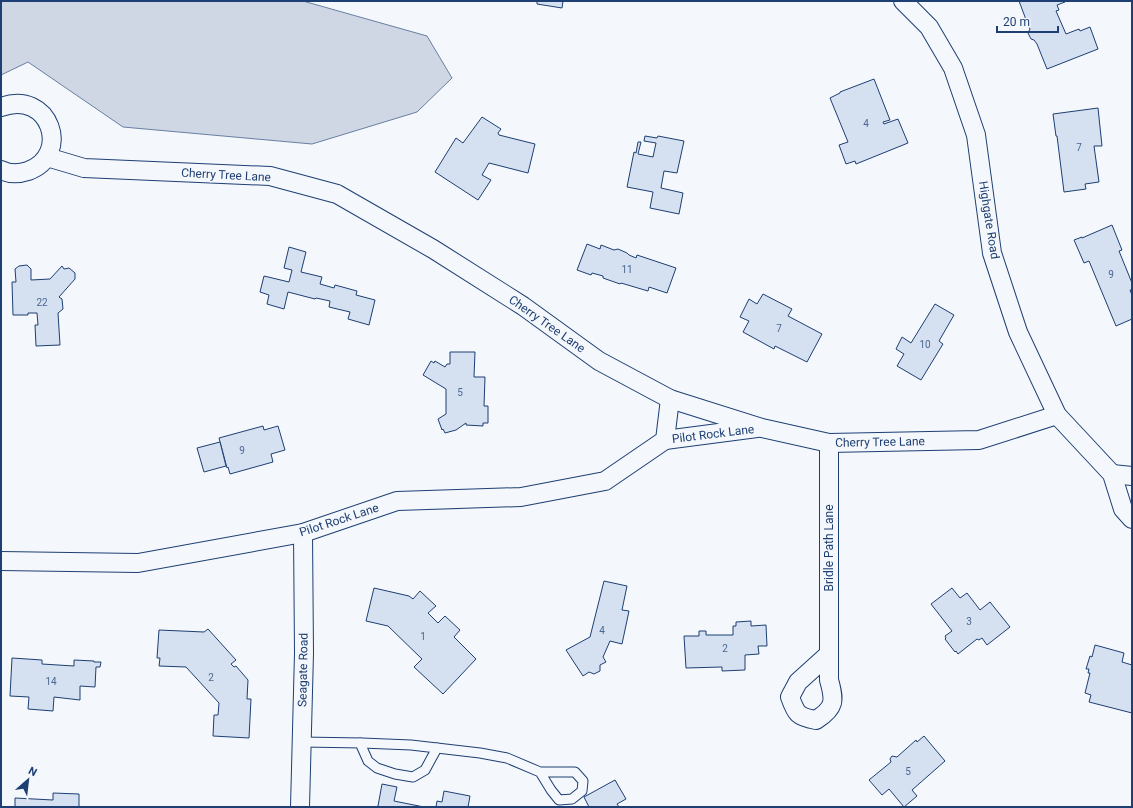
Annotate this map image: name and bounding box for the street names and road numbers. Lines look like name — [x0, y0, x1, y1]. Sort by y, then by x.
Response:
street label: Cherry Tree Lane — [181, 166, 271, 184]
street label: Highgate Road — [976, 180, 1002, 260]
street label: Cherry Tree Lane — [506, 293, 588, 355]
street label: Pilot Rock Lane — [671, 422, 755, 446]
street label: Cherry Tree Lane — [835, 434, 925, 450]
street label: Pilot Rock Lane — [298, 501, 380, 539]
street label: Bridle Path Lane — [822, 504, 836, 592]
street label: Seagate Road — [295, 633, 311, 707]

